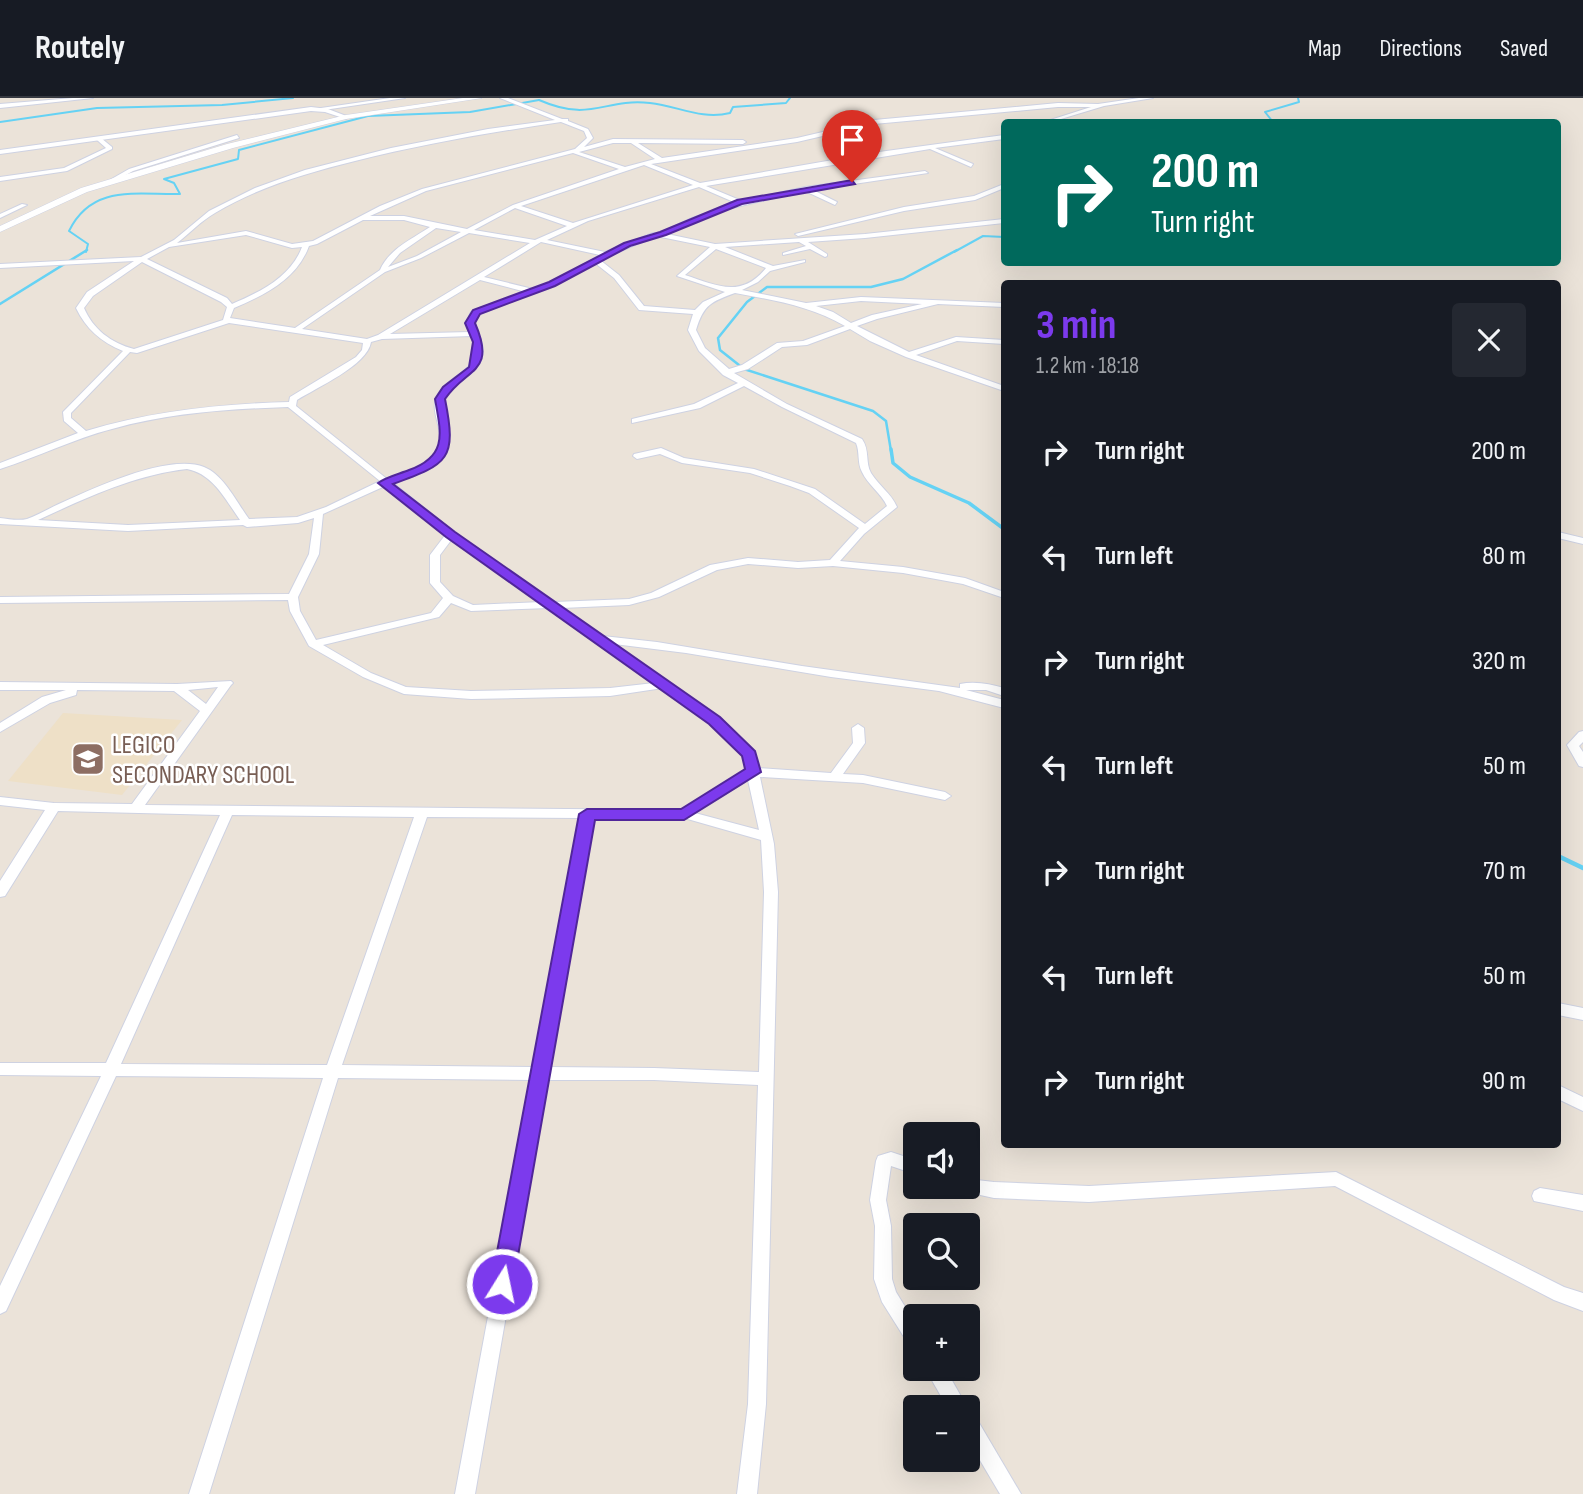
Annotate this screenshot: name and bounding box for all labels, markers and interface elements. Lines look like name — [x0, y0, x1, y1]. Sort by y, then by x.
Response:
text: Routely — [35, 28, 125, 68]
text: Map — [1308, 34, 1341, 63]
text: Directions — [1379, 34, 1462, 63]
text: Saved — [1500, 34, 1548, 63]
pin — [822, 110, 882, 182]
icon: arrive — [833, 121, 871, 159]
text: 200 m — [1151, 143, 1259, 202]
icon: right — [1036, 147, 1127, 238]
text: Turn right — [1151, 203, 1255, 242]
text: 3 min — [1036, 300, 1116, 351]
button: close — [1452, 303, 1526, 377]
text: 1.2 km · 18:18 — [1036, 352, 1139, 380]
icon: right — [1036, 433, 1074, 471]
text: Turn right — [1095, 436, 1184, 467]
text: 200 m — [1471, 436, 1526, 467]
icon: left — [1036, 538, 1074, 576]
text: Turn left — [1095, 541, 1173, 572]
text: 80 m — [1482, 541, 1526, 572]
icon: right — [1036, 643, 1074, 681]
text: Turn right — [1095, 646, 1184, 677]
text: 320 m — [1472, 646, 1526, 677]
place label: LEGICO SECONDARY SCHOOL — [112, 730, 295, 791]
school or university icon: LEGICO SECONDARY SCHOOL — [69, 740, 107, 778]
icon: left — [1036, 748, 1074, 786]
text: Turn left — [1095, 751, 1173, 782]
text: 50 m — [1483, 751, 1526, 782]
icon: right — [1036, 853, 1074, 891]
text: Turn right — [1095, 856, 1184, 887]
text: 70 m — [1483, 856, 1526, 887]
icon: left — [1036, 958, 1074, 996]
text: Turn left — [1095, 961, 1173, 992]
text: 50 m — [1483, 961, 1526, 992]
icon: right — [1036, 1063, 1074, 1101]
text: Turn right — [1095, 1066, 1184, 1097]
text: 90 m — [1482, 1066, 1526, 1097]
map controls — [903, 1122, 980, 1472]
button: sound — [903, 1122, 980, 1199]
button: search — [903, 1213, 980, 1290]
position arrow — [465, 1247, 539, 1321]
button: + — [903, 1304, 980, 1381]
button: − — [903, 1395, 980, 1472]

